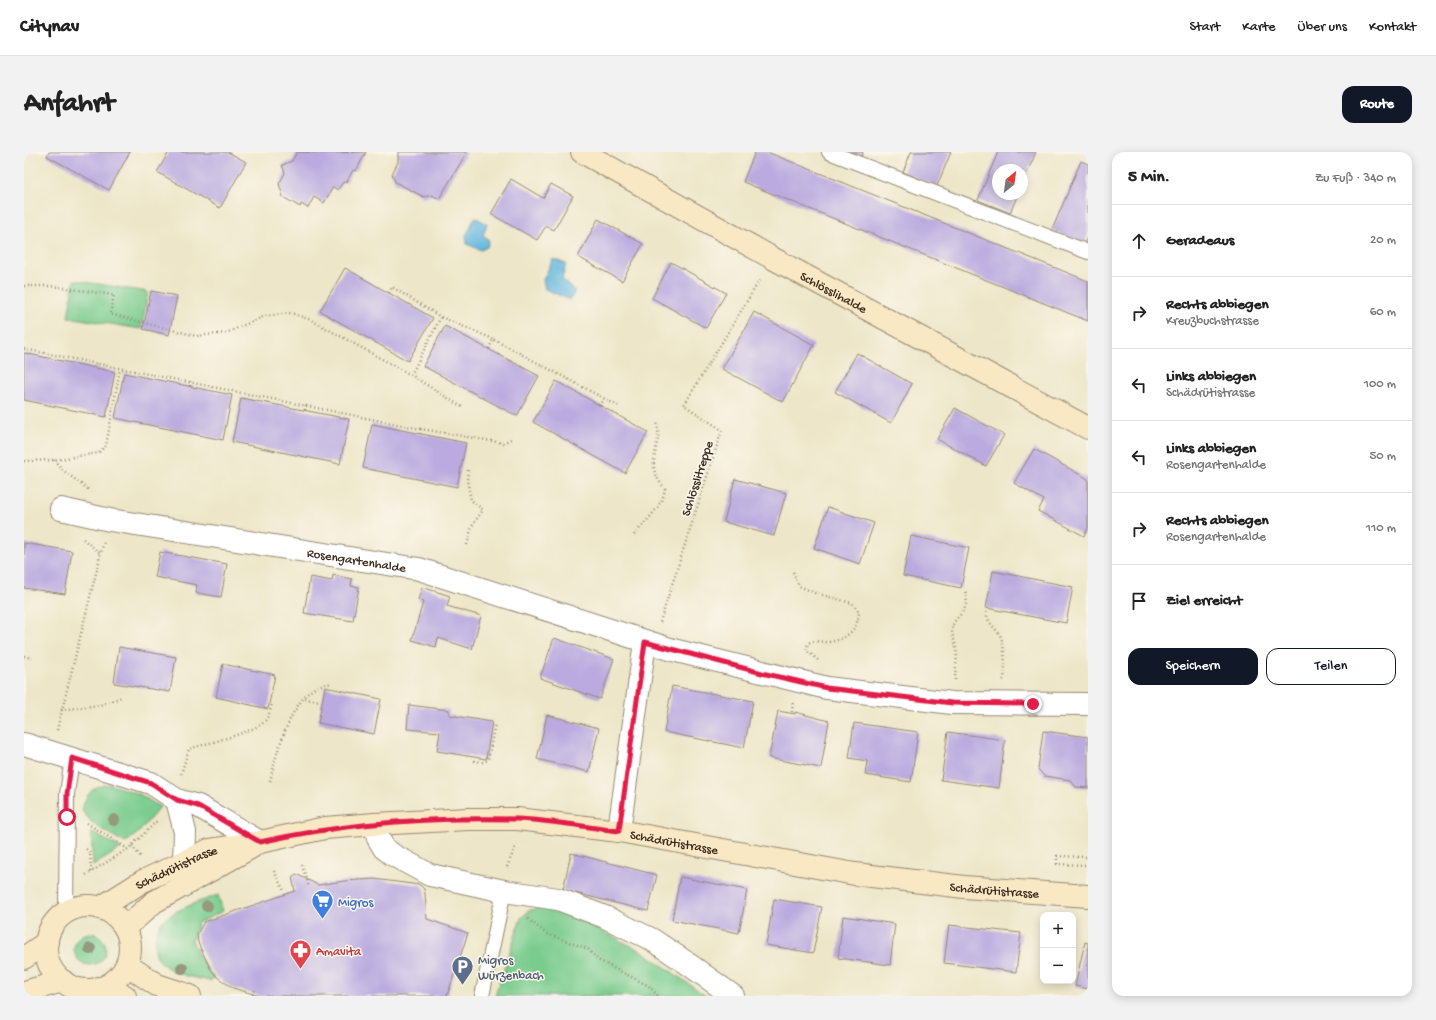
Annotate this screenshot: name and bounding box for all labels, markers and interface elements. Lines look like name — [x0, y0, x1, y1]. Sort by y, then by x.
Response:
text: Citynav — [20, 16, 79, 39]
text: Start — [1190, 19, 1220, 36]
text: Karte — [1242, 19, 1276, 36]
text: Über uns — [1298, 19, 1347, 36]
text: Kontakt — [1369, 19, 1416, 36]
button: Route — [1342, 86, 1412, 123]
text: Anfahrt — [24, 88, 114, 121]
north arrow — [992, 164, 1028, 200]
text: 5 Min. — [1128, 168, 1170, 188]
text: Zu Fuß · 340 m — [1315, 171, 1396, 186]
icon: ahead — [1128, 230, 1150, 252]
text: Geradeaus — [1166, 232, 1234, 250]
text: 20 m — [1370, 233, 1396, 248]
street label: Schlösslihalde — [797, 269, 869, 318]
text: Rechts abbiegen — [1166, 296, 1269, 314]
icon: right — [1128, 302, 1150, 324]
text: 60 m — [1370, 305, 1396, 320]
text: Kreuzbuchstrasse — [1166, 314, 1259, 329]
text: Links abbiegen — [1166, 368, 1256, 386]
icon: left — [1128, 374, 1150, 396]
text: 100 m — [1364, 377, 1396, 392]
text: Schädrütistrasse — [1166, 386, 1255, 401]
street label: Schlösslitreppe — [679, 439, 718, 518]
text: Links abbiegen — [1166, 440, 1256, 458]
icon: left — [1128, 446, 1150, 468]
text: 50 m — [1369, 449, 1396, 464]
text: Rosengartenhalde — [1166, 458, 1266, 473]
text: Rechts abbiegen — [1166, 512, 1269, 530]
icon: right — [1128, 518, 1150, 540]
text: 110 m — [1366, 521, 1396, 536]
text: Rosengartenhalde — [1166, 530, 1266, 545]
street label: Rosengartenhalde — [306, 546, 407, 577]
icon: arrive — [1128, 590, 1150, 612]
text: Ziel erreicht — [1166, 592, 1242, 610]
button: Speichern — [1128, 648, 1258, 685]
button: Teilen — [1266, 648, 1396, 685]
route end — [1024, 695, 1042, 713]
route start — [58, 808, 76, 826]
street label: Schädrütistrasse — [629, 828, 719, 859]
street label: Schädrütistrasse — [133, 844, 219, 894]
street label: Schädrütistrasse — [949, 880, 1040, 902]
supermarket icon: Migros — [310, 888, 336, 921]
place label: Migros — [338, 896, 375, 911]
map controls — [1040, 912, 1076, 984]
button: + — [1040, 912, 1076, 948]
pharmacy icon: Amavita — [288, 937, 314, 970]
place label: Amavita — [316, 945, 362, 960]
button: − — [1040, 948, 1076, 984]
parking icon: Migros Würzenbach — [449, 953, 475, 986]
place label: Migros Würzenbach — [478, 954, 544, 984]

